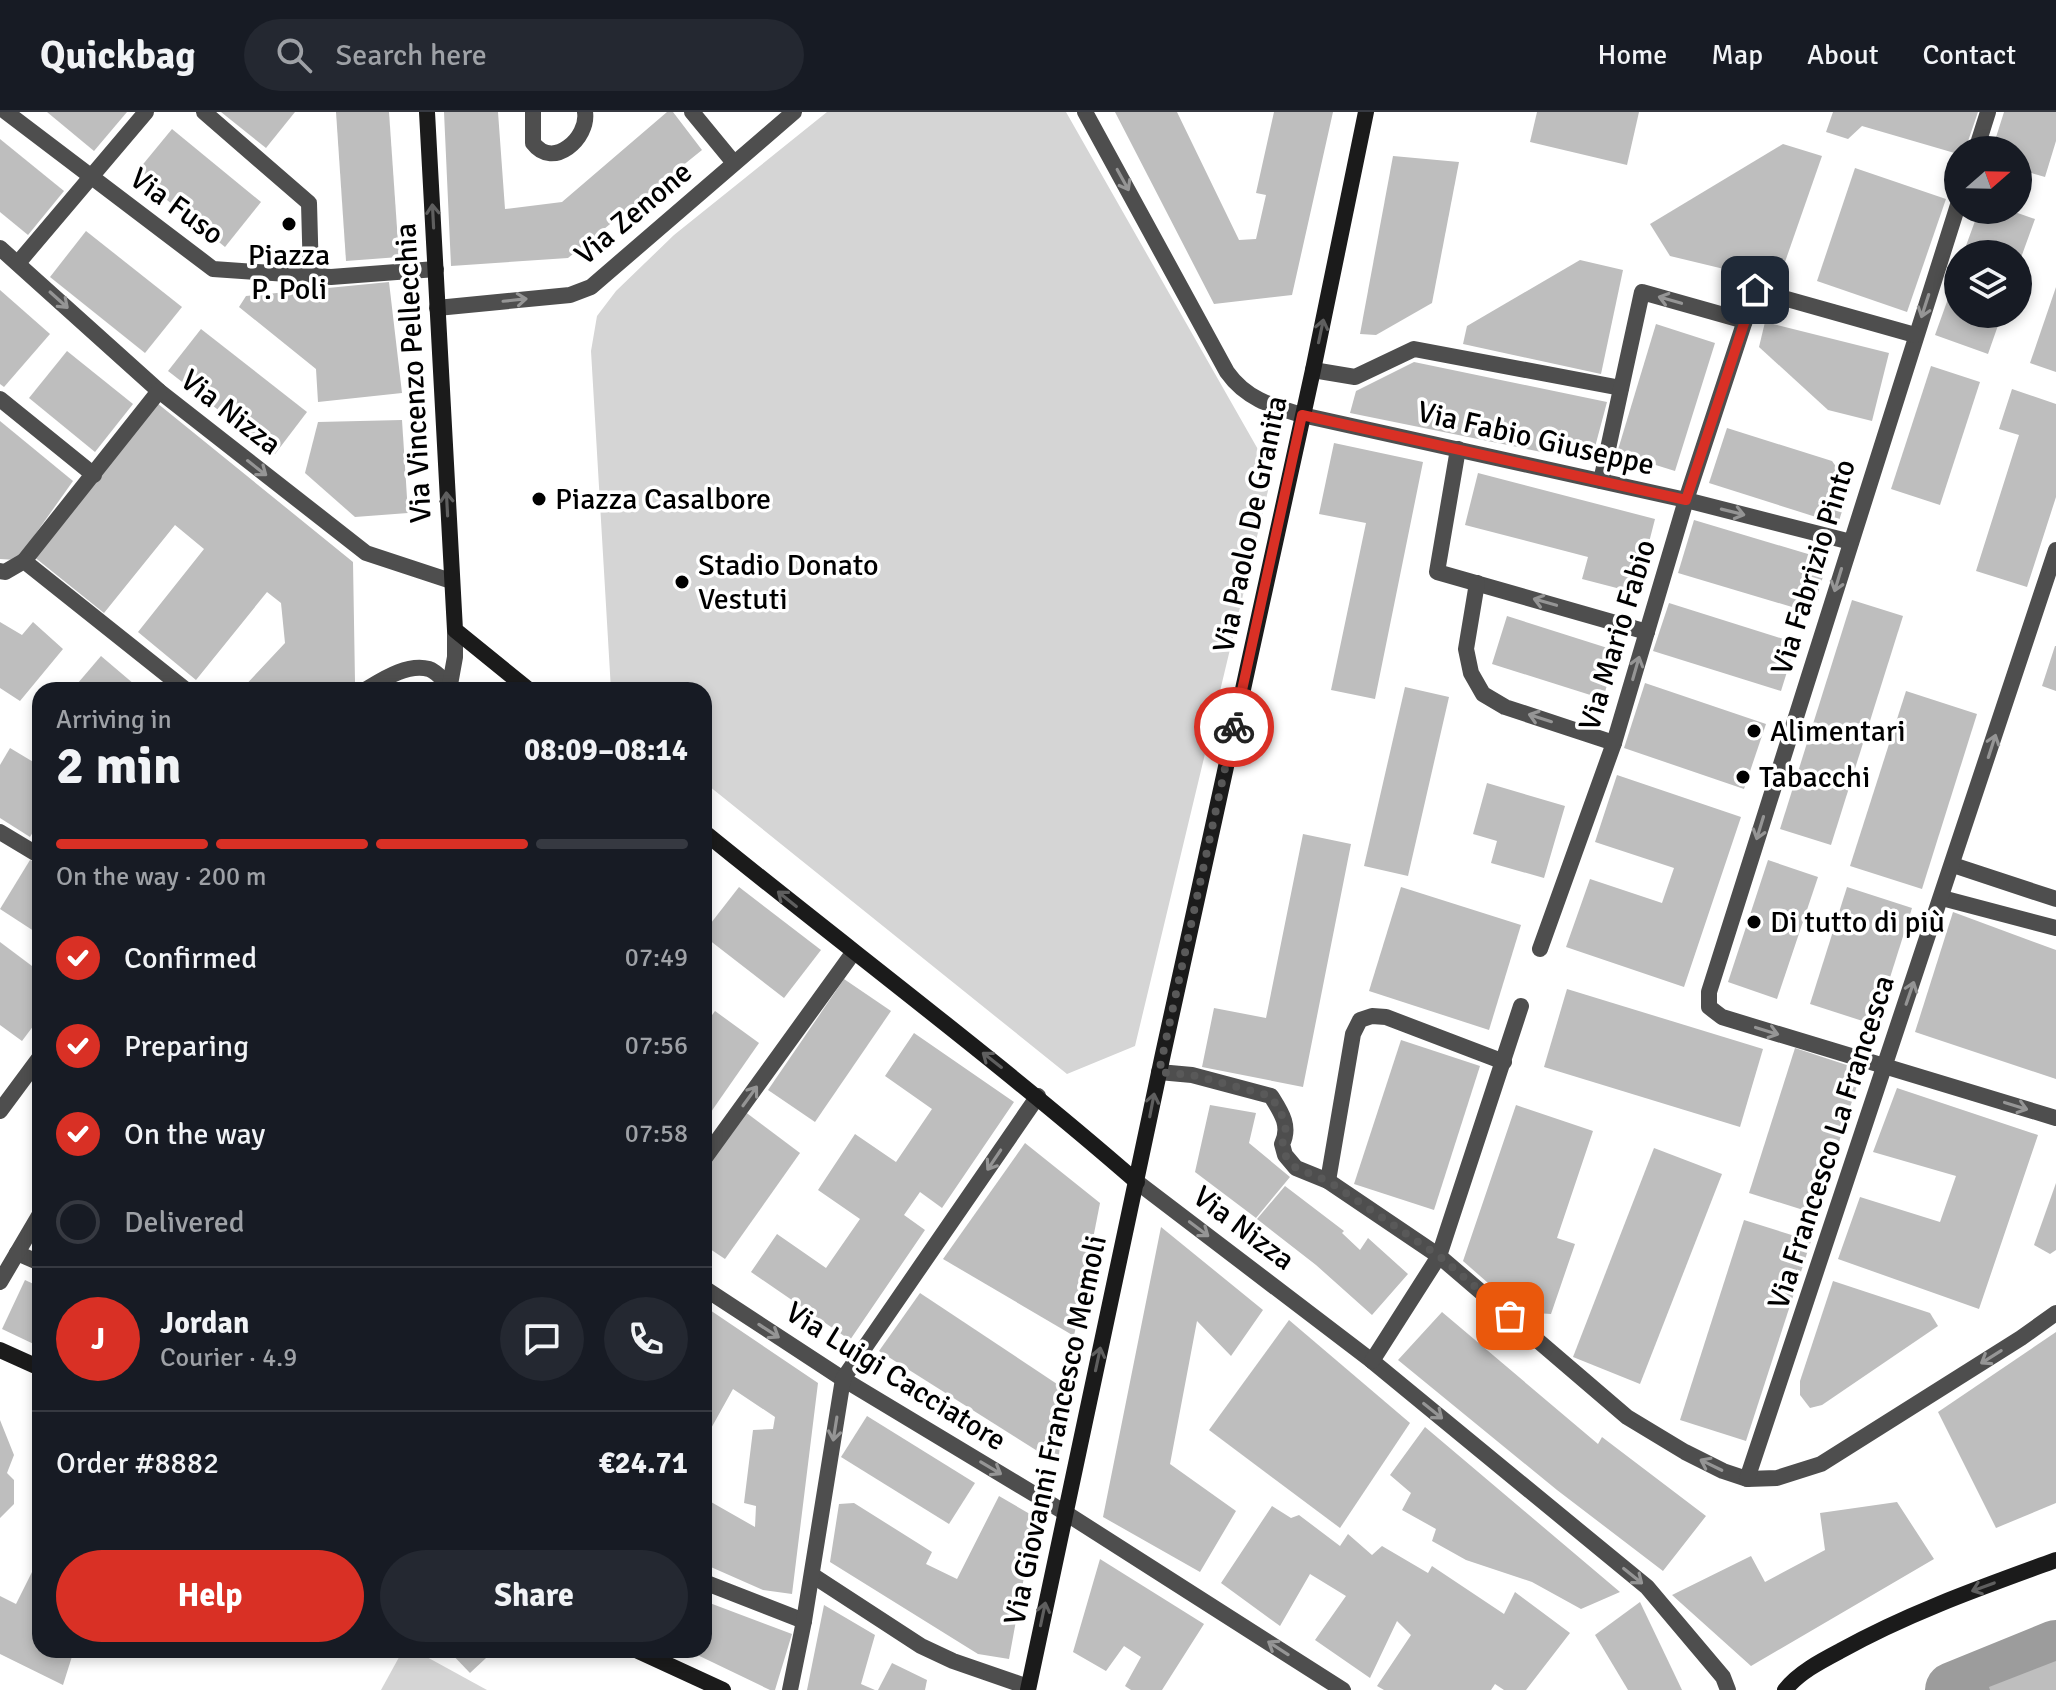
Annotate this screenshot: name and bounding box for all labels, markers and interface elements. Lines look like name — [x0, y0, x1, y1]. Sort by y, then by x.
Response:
search box — [244, 19, 804, 91]
text: Quickbag — [40, 32, 196, 79]
icon: search — [272, 33, 316, 77]
text: Search here — [336, 37, 487, 74]
text: Home — [1598, 38, 1667, 72]
text: Map — [1711, 38, 1763, 72]
text: About — [1807, 38, 1879, 72]
text: Contact — [1923, 38, 2016, 72]
north arrow — [1944, 136, 2032, 224]
map controls — [1944, 136, 2032, 328]
street label: Via Zenone — [567, 154, 699, 273]
street label: Via Fuso — [122, 160, 231, 253]
one-way arrow — [1115, 168, 1131, 192]
one-way arrow — [425, 203, 440, 230]
marker: Piazza P. Poli — [280, 215, 298, 233]
street label: Via Vincenzo Pellecchia — [387, 222, 440, 524]
place label: Piazza P. Poli — [248, 237, 330, 308]
button: layers — [1944, 240, 2032, 328]
pin — [1721, 256, 1789, 324]
icon: home — [1733, 268, 1777, 312]
one-way arrow — [48, 290, 68, 308]
one-way arrow — [1658, 291, 1684, 306]
one-way arrow — [1917, 292, 1932, 318]
one-way arrow — [501, 293, 527, 308]
one-way arrow — [1314, 319, 1329, 345]
street label: Via Nizza — [173, 362, 288, 463]
street label: Via Paolo De Granita — [1205, 392, 1296, 656]
street label: Via Fabio Giuseppe — [1414, 393, 1658, 484]
street label: Via Fabrizio Pinto — [1763, 455, 1864, 679]
one-way arrow — [246, 459, 267, 476]
place label: Piazza Casalbore — [555, 481, 771, 518]
marker: Piazza Casalbore — [530, 490, 548, 508]
one-way arrow — [439, 491, 454, 518]
one-way arrow — [1720, 506, 1746, 521]
street label: Via Mario Fabio — [1571, 535, 1664, 735]
place label: Stadio Donato Vestuti — [698, 547, 879, 618]
one-way arrow — [1830, 568, 1845, 593]
marker: Stadio Donato Vestuti — [673, 573, 691, 591]
one-way arrow — [1532, 594, 1558, 609]
one-way arrow — [1629, 655, 1644, 681]
courier — [1194, 687, 1274, 767]
text: Arriving in — [56, 704, 172, 736]
icon: bike — [1212, 705, 1256, 749]
one-way arrow — [1528, 710, 1553, 725]
place label: Alimentari — [1770, 713, 1906, 750]
marker: Alimentari — [1745, 722, 1763, 740]
text: 08:09–08:14 — [524, 732, 688, 769]
text: 2 min — [56, 734, 182, 798]
one-way arrow — [1986, 734, 2000, 759]
place label: Tabacchi — [1759, 759, 1870, 796]
marker: Tabacchi — [1734, 768, 1752, 786]
one-way arrow — [1752, 815, 1767, 841]
text: On the way · 200 m — [56, 861, 266, 893]
one-way arrow — [777, 891, 798, 909]
place label: Di tutto di più — [1770, 904, 1945, 941]
marker: Di tutto di più — [1745, 913, 1763, 931]
icon: check — [56, 936, 100, 980]
text: Confirmed — [124, 940, 257, 977]
text: 07:49 — [625, 942, 688, 974]
street label: Via Francesco La Francesca — [1760, 971, 1903, 1314]
one-way arrow — [1904, 981, 1918, 1005]
icon: check — [56, 1024, 100, 1068]
one-way arrow — [1753, 1024, 1779, 1039]
text: Preparing — [124, 1028, 249, 1065]
text: 07:56 — [625, 1030, 688, 1062]
one-way arrow — [982, 1051, 1003, 1069]
one-way arrow — [742, 1085, 758, 1107]
one-way arrow — [1146, 1093, 1161, 1119]
one-way arrow — [2002, 1099, 2028, 1114]
icon: check — [56, 1112, 100, 1156]
text: On the way — [124, 1116, 265, 1153]
text: 07:58 — [625, 1118, 688, 1150]
one-way arrow — [986, 1148, 1002, 1171]
street label: Via Nizza — [1186, 1178, 1302, 1279]
text: Delivered — [124, 1204, 245, 1241]
one-way arrow — [1188, 1221, 1210, 1238]
street label: Via Giovanni Francesco Memoli — [996, 1232, 1115, 1628]
pin — [1476, 1282, 1544, 1350]
street label: Via Luigi Cacciatore — [779, 1294, 1013, 1459]
icon: bag — [1488, 1294, 1532, 1338]
button: chat — [500, 1297, 584, 1381]
button: phone — [604, 1297, 688, 1381]
text: Jordan — [160, 1305, 249, 1342]
text: J — [91, 1321, 105, 1358]
one-way arrow — [758, 1322, 780, 1339]
text: Courier · 4.9 — [160, 1342, 297, 1374]
one-way arrow — [1091, 1347, 1106, 1373]
one-way arrow — [1981, 1349, 2003, 1365]
one-way arrow — [1422, 1402, 1442, 1420]
one-way arrow — [827, 1416, 842, 1441]
text: Order #8882 — [56, 1445, 219, 1482]
text: €24.71 — [598, 1445, 688, 1482]
one-way arrow — [1700, 1457, 1724, 1472]
one-way arrow — [979, 1460, 1002, 1476]
button: Help — [56, 1550, 364, 1642]
button: Share — [380, 1550, 688, 1642]
one-way arrow — [1623, 1567, 1643, 1585]
one-way arrow — [1971, 1581, 1996, 1595]
one-way arrow — [1037, 1601, 1052, 1627]
one-way arrow — [1267, 1640, 1289, 1657]

